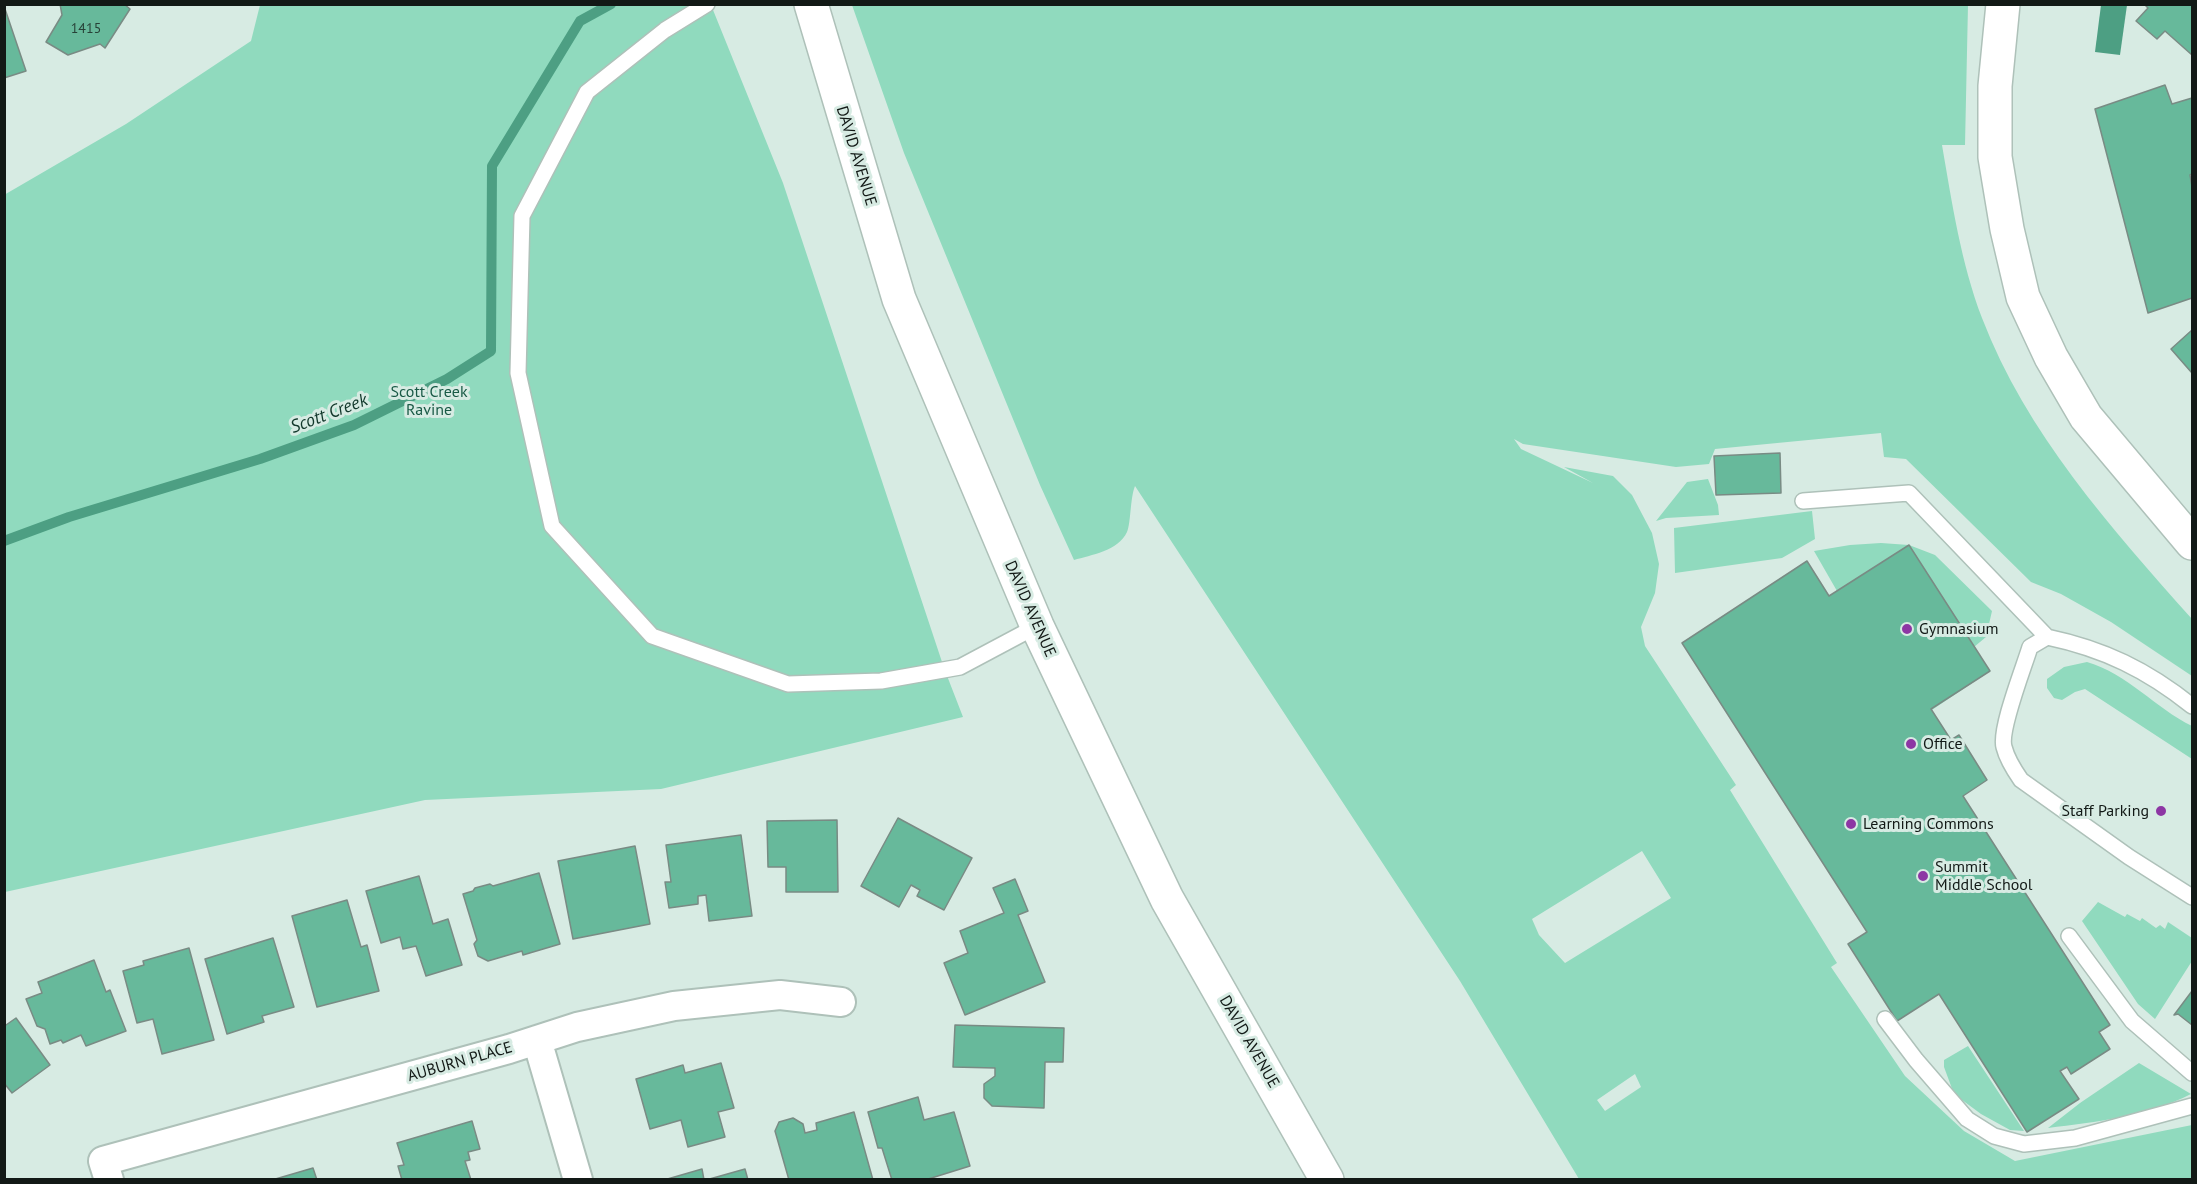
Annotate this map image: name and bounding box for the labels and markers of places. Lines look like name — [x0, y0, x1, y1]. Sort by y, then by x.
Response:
place label: Gymnasium — [1919, 619, 1999, 639]
marker: Gymnasium — [1900, 622, 1914, 636]
place label: Office — [1923, 734, 1963, 754]
marker: Office — [1904, 737, 1918, 751]
place label: Staff Parking — [2062, 801, 2149, 821]
marker: Staff Parking — [2154, 804, 2168, 818]
place label: Learning Commons — [1863, 814, 1994, 834]
marker: Learning Commons — [1844, 817, 1858, 831]
place label: Summit Middle School — [1935, 857, 2033, 895]
marker: Summit Middle School — [1916, 869, 1930, 883]

